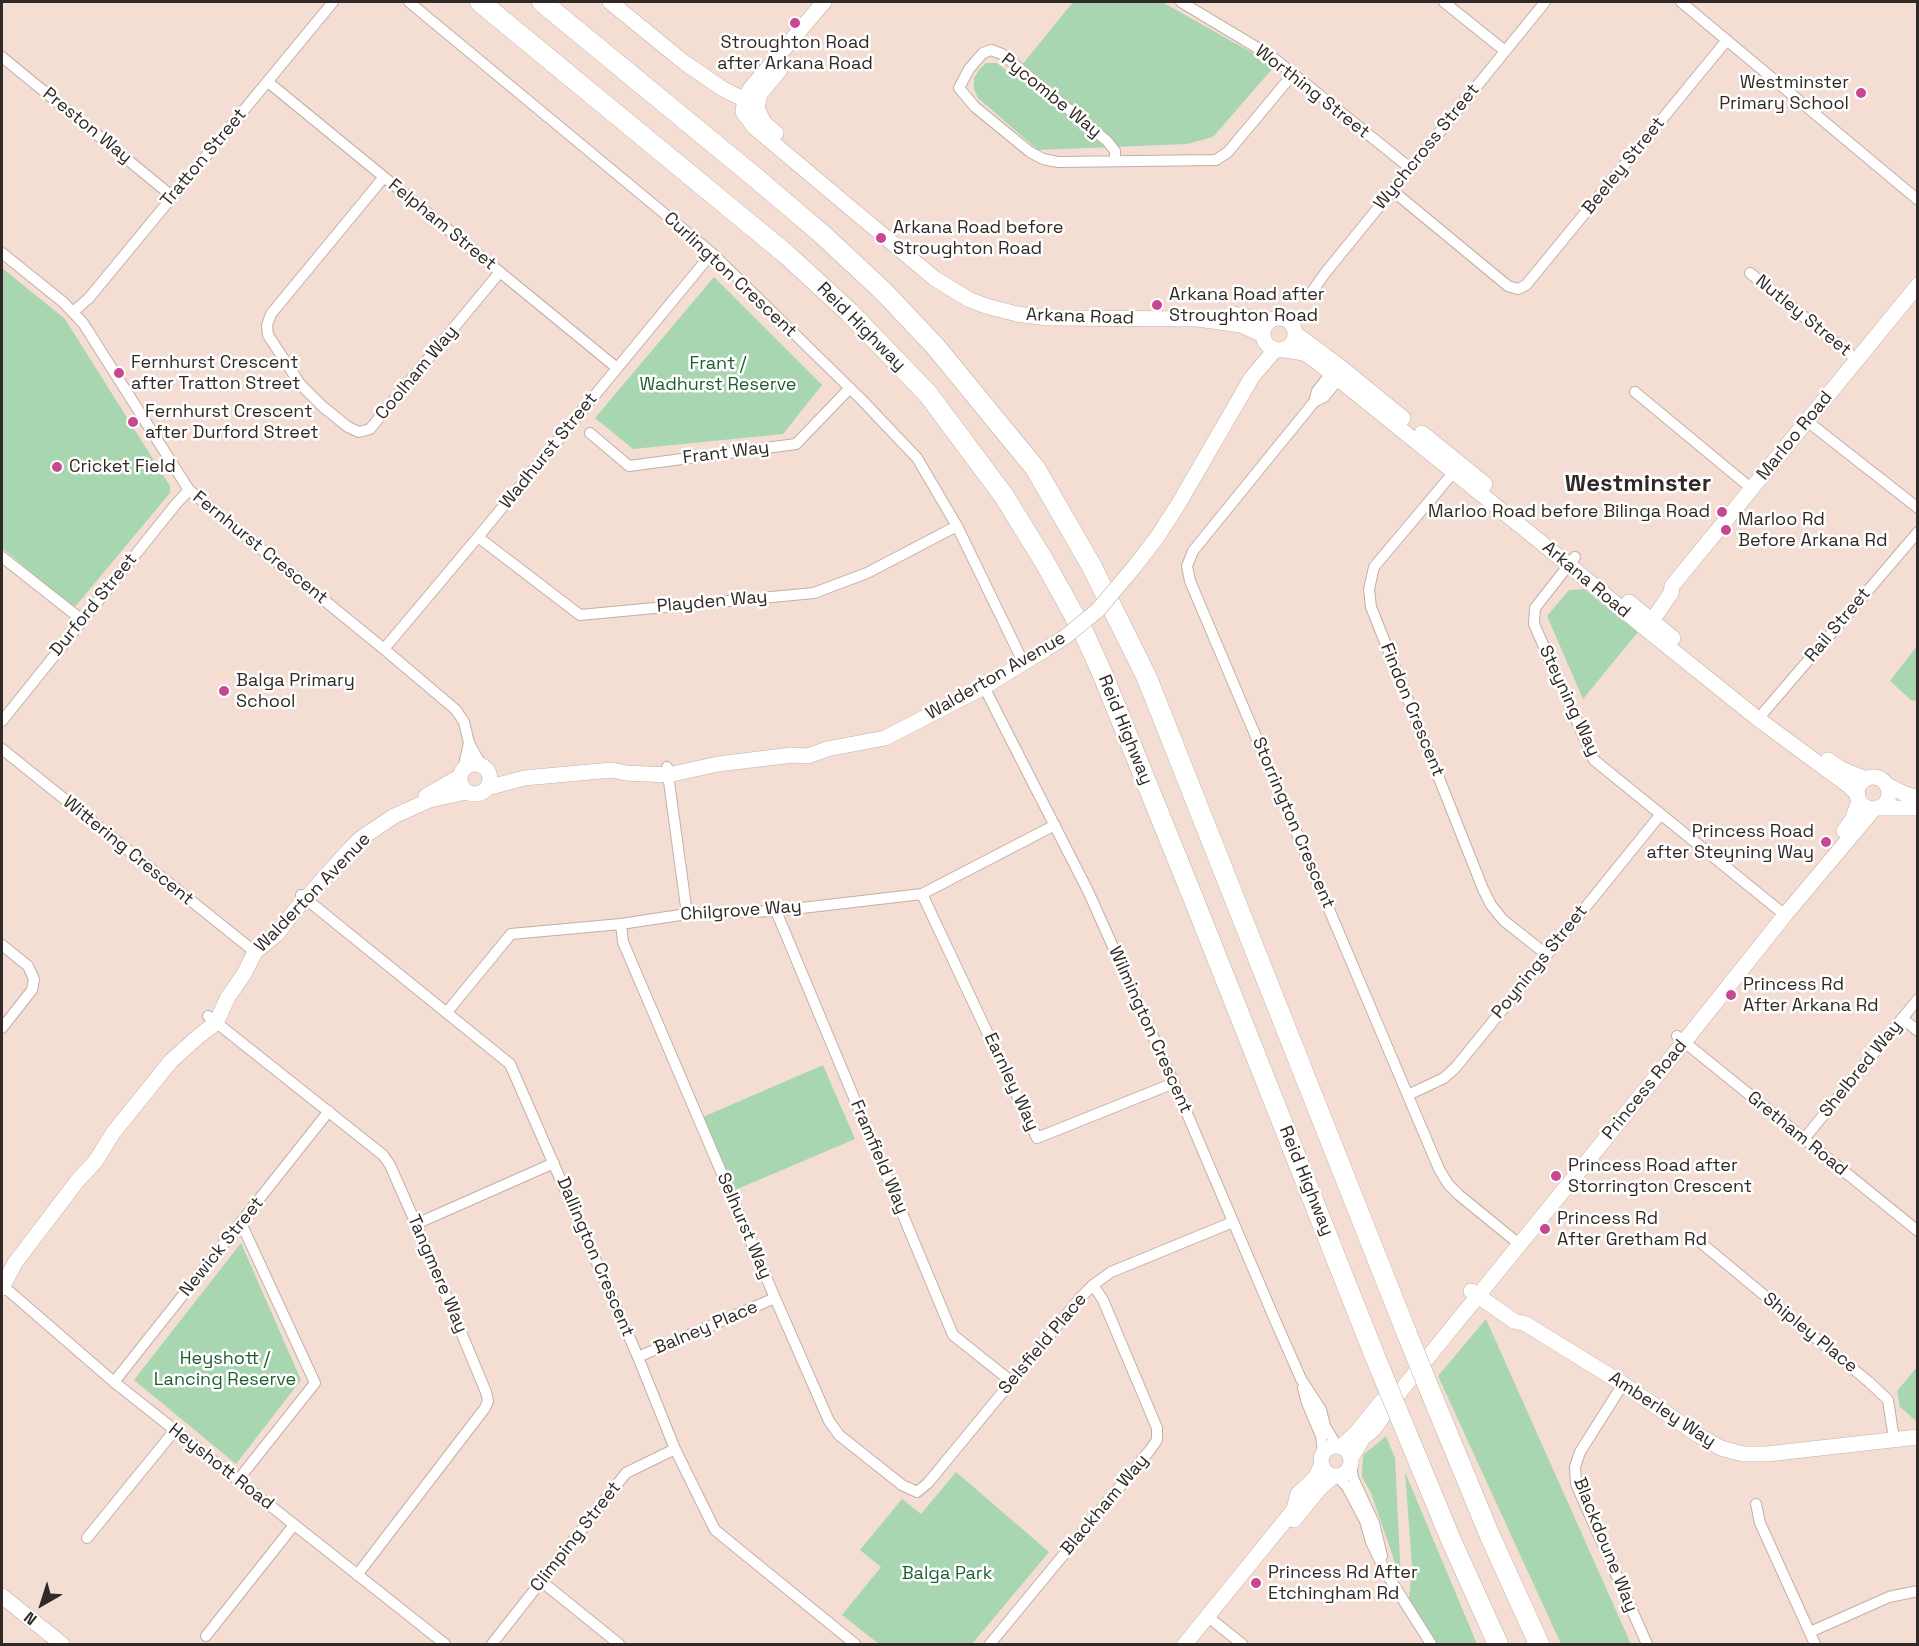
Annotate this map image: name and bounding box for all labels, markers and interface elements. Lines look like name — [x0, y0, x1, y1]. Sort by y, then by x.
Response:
marker: Stroughton Road after Arkana Road — [788, 16, 802, 30]
place label: Stroughton Road after Arkana Road — [717, 32, 873, 74]
street label: Worthing Street — [1250, 41, 1374, 143]
street label: Pycombe Way — [996, 49, 1106, 143]
place label: Westminster Primary School — [1719, 72, 1849, 115]
street label: Wychcross Street — [1370, 80, 1484, 214]
street label: Preston Way — [38, 83, 136, 169]
marker: Westminster Primary School — [1854, 86, 1868, 100]
street label: Tratton Street — [157, 104, 251, 212]
street label: Beeley Street — [1578, 113, 1670, 219]
street label: Felpham Street — [384, 175, 500, 275]
street label: Curlington Crescent — [659, 208, 801, 342]
place label: Arkana Road before Stroughton Road — [893, 217, 1063, 260]
marker: Arkana Road before Stroughton Road — [874, 231, 888, 245]
street label: Nutley Street — [1751, 271, 1855, 361]
street label: Reid Highway — [812, 278, 910, 376]
place label: Arkana Road after Stroughton Road — [1169, 284, 1325, 326]
marker: Arkana Road after Stroughton Road — [1150, 298, 1164, 312]
street label: Arkana Road — [1026, 304, 1134, 330]
street label: Coolham Way — [371, 321, 463, 425]
place label: Fernhurst Crescent after Tratton Street — [131, 352, 300, 394]
park label: Frant / Wadhurst Reserve — [640, 353, 796, 395]
marker: Fernhurst Crescent after Tratton Street — [112, 366, 126, 380]
street label: Marloo Road — [1753, 387, 1837, 485]
street label: Wadhurst Street — [496, 389, 602, 513]
place label: Fernhurst Crescent after Durford Street — [145, 401, 319, 444]
marker: Fernhurst Crescent after Durford Street — [126, 415, 140, 429]
street label: Frant Way — [682, 437, 770, 469]
place label: Cricket Field — [69, 456, 176, 478]
marker: Cricket Field — [50, 460, 64, 474]
district label: Westminster — [1565, 470, 1711, 498]
street label: Fernhurst Crescent — [188, 487, 332, 609]
place label: Marloo Road before Bilinga Road — [1428, 501, 1710, 523]
marker: Marloo Road before Bilinga Road — [1715, 505, 1729, 519]
place label: Marloo Rd Before Arkana Rd — [1738, 509, 1888, 552]
marker: Marloo Rd Before Arkana Rd — [1719, 523, 1733, 537]
street label: Arkana Road — [1538, 537, 1634, 623]
street label: Durford Street — [46, 549, 142, 661]
street label: Rail Street — [1801, 584, 1875, 666]
street label: Playden Way — [656, 586, 768, 618]
street label: Walderton Avenue — [922, 627, 1070, 725]
street label: Findon Crescent — [1375, 640, 1449, 780]
street label: Steyning Way — [1534, 642, 1604, 760]
place label: Balga Primary School — [236, 670, 355, 712]
street label: Reid Highway — [1093, 672, 1157, 788]
marker: Balga Primary School — [217, 684, 231, 698]
street label: Storrington Crescent — [1247, 734, 1339, 912]
street label: Wittering Crescent — [58, 792, 198, 910]
place label: Princess Road after Steyning Way — [1647, 821, 1814, 864]
street label: Walderton Avenue — [250, 829, 376, 957]
marker: Princess Road after Steyning Way — [1819, 835, 1833, 849]
street label: Chilgrove Way — [680, 896, 802, 926]
street label: Poynings Street — [1488, 901, 1592, 1023]
street label: Wilmington Crescent — [1103, 943, 1197, 1117]
place label: Princess Rd After Arkana Rd — [1743, 974, 1879, 1016]
marker: Princess Rd After Arkana Rd — [1724, 988, 1738, 1002]
street label: Shelbred Way — [1815, 1016, 1907, 1122]
street label: Earnley Way — [979, 1030, 1043, 1134]
street label: Princess Road — [1598, 1036, 1692, 1144]
street label: Gretham Road — [1743, 1087, 1851, 1181]
street label: Framfield Way — [845, 1097, 913, 1217]
street label: Reid Highway — [1274, 1123, 1338, 1239]
place label: Princess Road after Storrington Crescent — [1568, 1155, 1752, 1198]
marker: Princess Road after Storrington Crescent — [1549, 1169, 1563, 1183]
street label: Selhurst Way — [712, 1170, 776, 1282]
street label: Dallington Crescent — [552, 1174, 638, 1340]
street label: Newick Street — [175, 1193, 269, 1301]
place label: Princess Rd After Gretham Rd — [1557, 1208, 1707, 1250]
street label: Tangmere Way — [402, 1212, 472, 1336]
marker: Princess Rd After Gretham Rd — [1538, 1222, 1552, 1236]
street label: Shipley Place — [1758, 1288, 1862, 1378]
street label: Selsfield Place — [994, 1289, 1092, 1399]
street label: Balney Place — [651, 1296, 761, 1360]
park label: Heyshott / Lancing Reserve — [154, 1348, 296, 1390]
street label: Amberley Way — [1604, 1367, 1720, 1453]
street label: Heyshott Road — [164, 1419, 278, 1515]
street label: Blackham Way — [1057, 1450, 1153, 1560]
street label: Blackdoune Way — [1568, 1475, 1642, 1615]
street label: Climping Street — [526, 1478, 626, 1596]
place label: Princess Rd After Etchingham Rd — [1268, 1562, 1418, 1604]
park label: Balga Park — [902, 1563, 992, 1585]
north arrow — [12, 1574, 72, 1634]
marker: Princess Rd After Etchingham Rd — [1249, 1576, 1263, 1590]
text: N — [20, 1607, 41, 1630]

